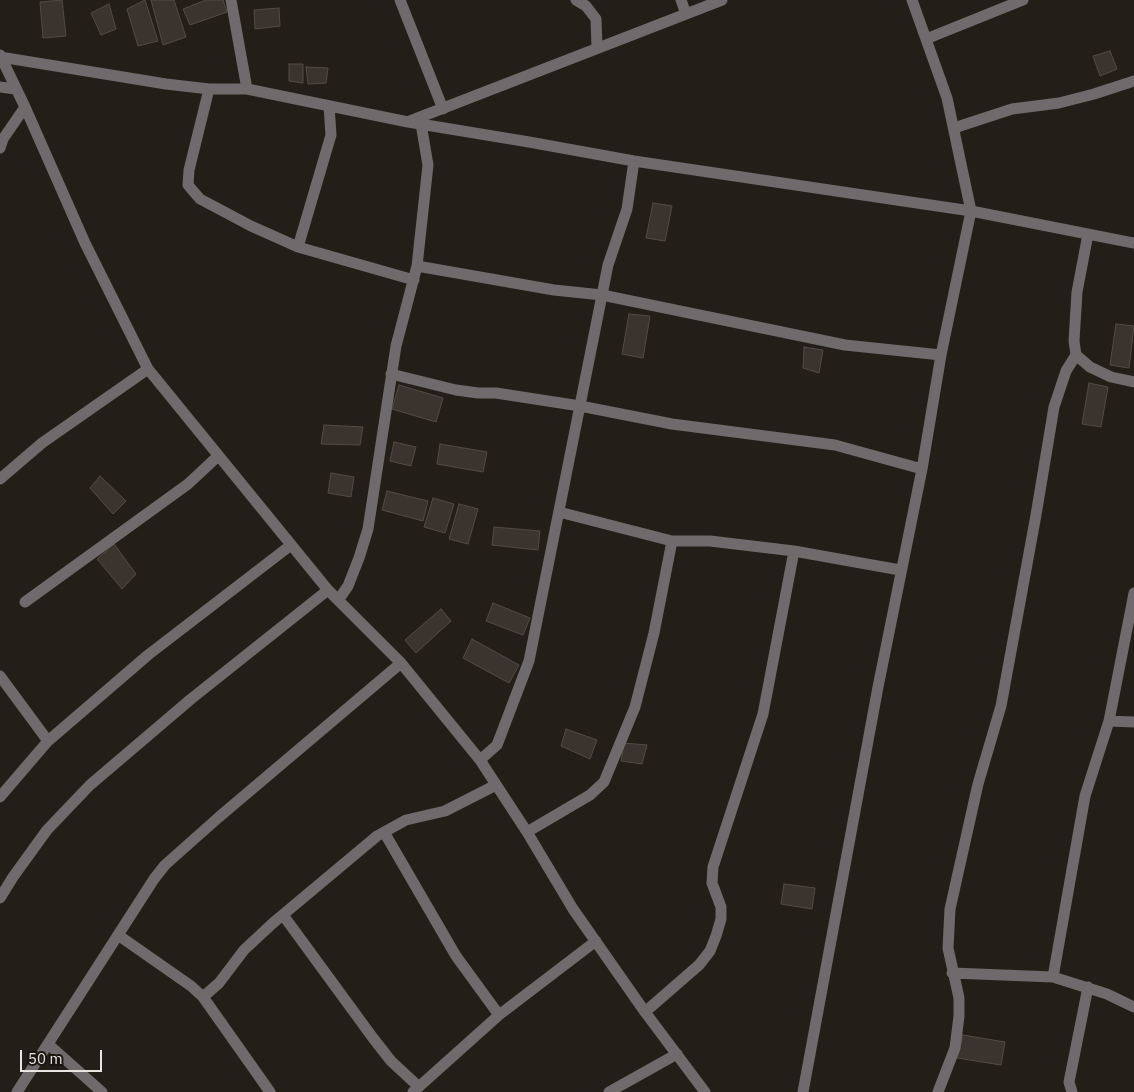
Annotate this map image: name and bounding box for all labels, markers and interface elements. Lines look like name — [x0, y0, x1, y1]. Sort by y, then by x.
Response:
scale bar — [22, 1040, 105, 1072]
text: 50 m — [28, 1049, 63, 1068]

